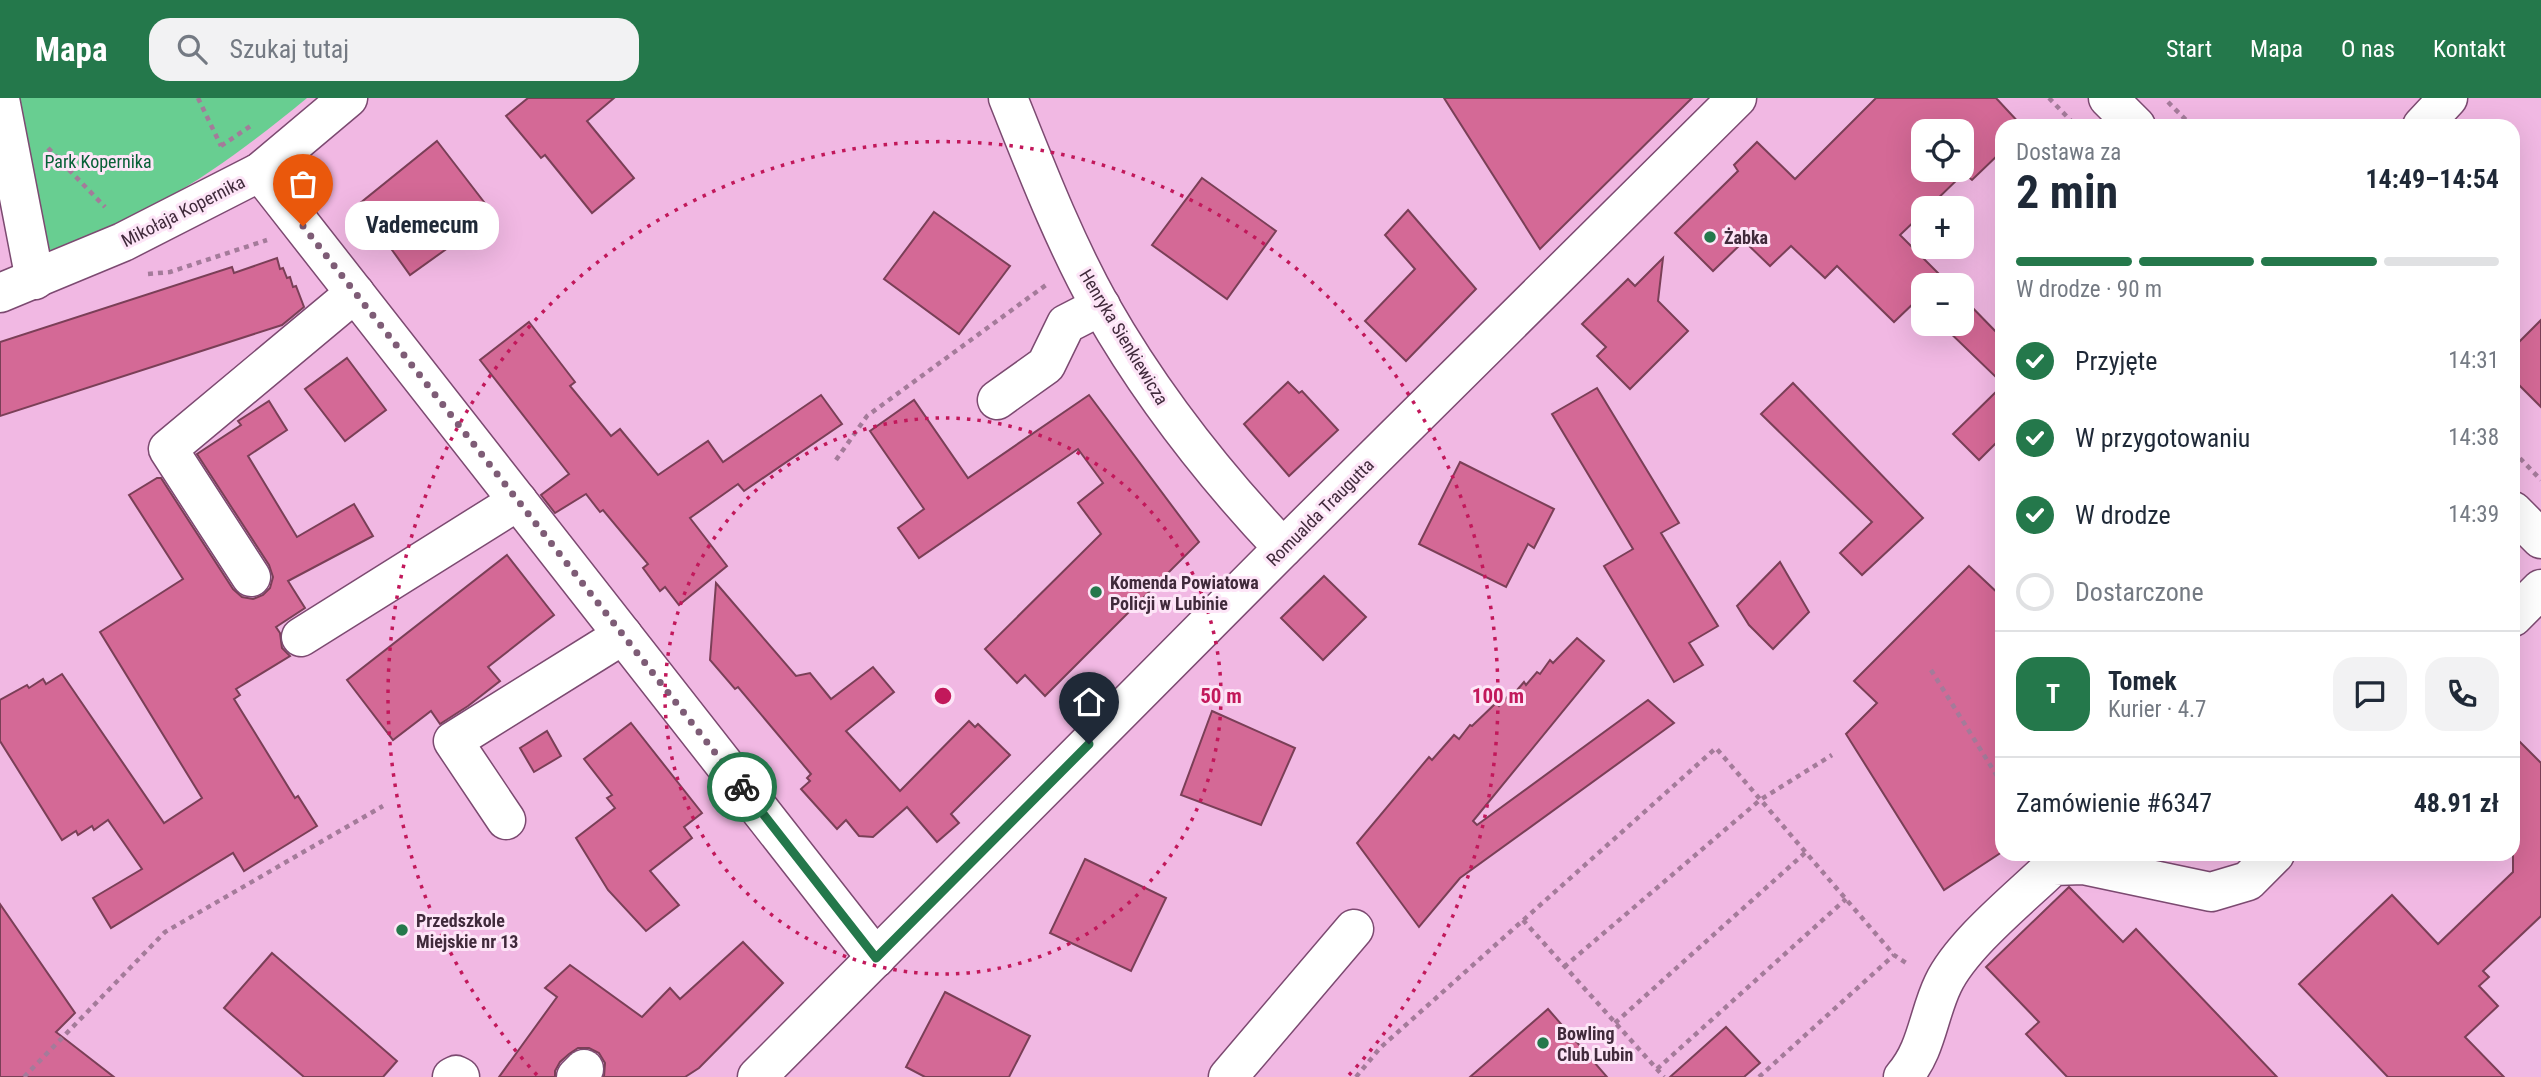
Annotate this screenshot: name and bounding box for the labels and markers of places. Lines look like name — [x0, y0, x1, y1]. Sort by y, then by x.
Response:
pin — [273, 154, 333, 226]
callout: Vademecum — [345, 202, 499, 250]
place label: Żabka — [1724, 227, 1768, 248]
marker: Żabka — [1702, 229, 1718, 245]
place label: Komenda Powiatowa Policji w Lubinie — [1110, 572, 1259, 614]
marker: Komenda Powiatowa Policji w Lubinie — [1088, 584, 1104, 600]
pin — [1059, 672, 1119, 744]
centre of rings — [931, 684, 955, 708]
place label: Przedszkole Miejskie nr 13 — [416, 910, 518, 952]
marker: Przedszkole Miejskie nr 13 — [394, 922, 410, 938]
place label: Bowling Club Lubin — [1557, 1023, 1633, 1065]
marker: Bowling Club Lubin — [1535, 1035, 1551, 1051]

